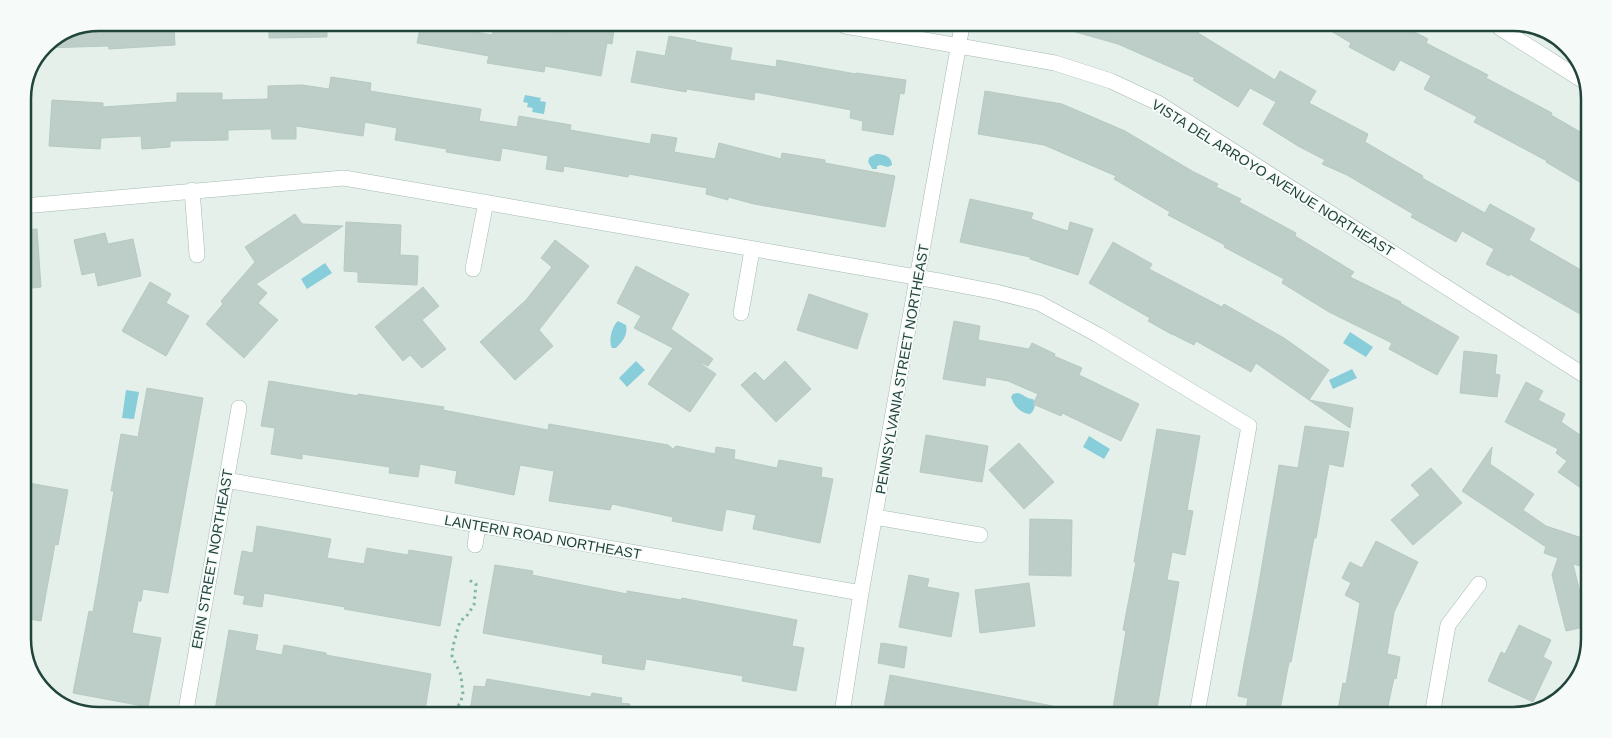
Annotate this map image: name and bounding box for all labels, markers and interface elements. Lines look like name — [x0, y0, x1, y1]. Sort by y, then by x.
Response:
street label: VISTA DEL ARROYO AVENUE NORTHEAST — [1149, 96, 1397, 260]
street label: PENNSYLVANIA STREET NORTHEAST — [872, 242, 932, 495]
street label: ERIN STREET NORTHEAST — [188, 467, 236, 650]
street label: LANTERN ROAD NORTHEAST — [443, 512, 643, 562]

